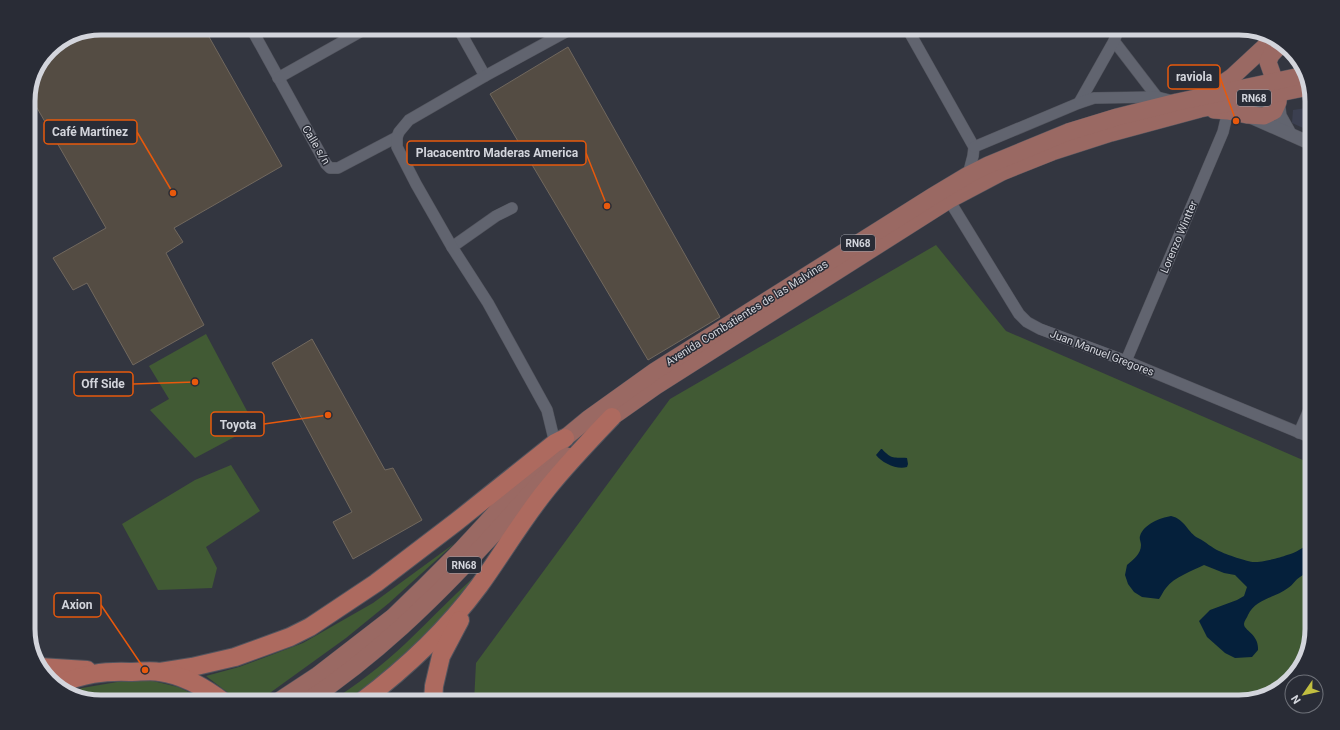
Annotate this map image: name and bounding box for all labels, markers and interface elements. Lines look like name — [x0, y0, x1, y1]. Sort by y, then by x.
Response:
callout: raviola — [1168, 65, 1220, 89]
text: raviola — [1176, 70, 1213, 84]
road number: RN68 — [1237, 90, 1271, 106]
callout: Café Martínez — [44, 120, 137, 144]
street label: Calle s/n — [299, 123, 333, 167]
text: Café Martínez — [52, 125, 128, 139]
callout: Placacentro Maderas America — [407, 141, 586, 165]
text: Placacentro Maderas America — [416, 146, 579, 160]
street label: Lorenzo Wintter — [1158, 199, 1200, 275]
road number: RN68 — [841, 235, 875, 251]
street label: Avenida Combatientes de las Malvinas — [664, 257, 831, 369]
street label: Juan Manuel Gregores — [1048, 327, 1156, 379]
callout: Off Side — [74, 372, 133, 396]
text: Off Side — [81, 377, 125, 391]
callout: Toyota — [211, 412, 264, 436]
text: Toyota — [220, 418, 257, 432]
road number: RN68 — [447, 557, 481, 573]
callout: Axion — [54, 593, 101, 617]
text: Axion — [62, 598, 93, 612]
north arrow — [1284, 674, 1324, 714]
text: N — [1288, 692, 1304, 706]

